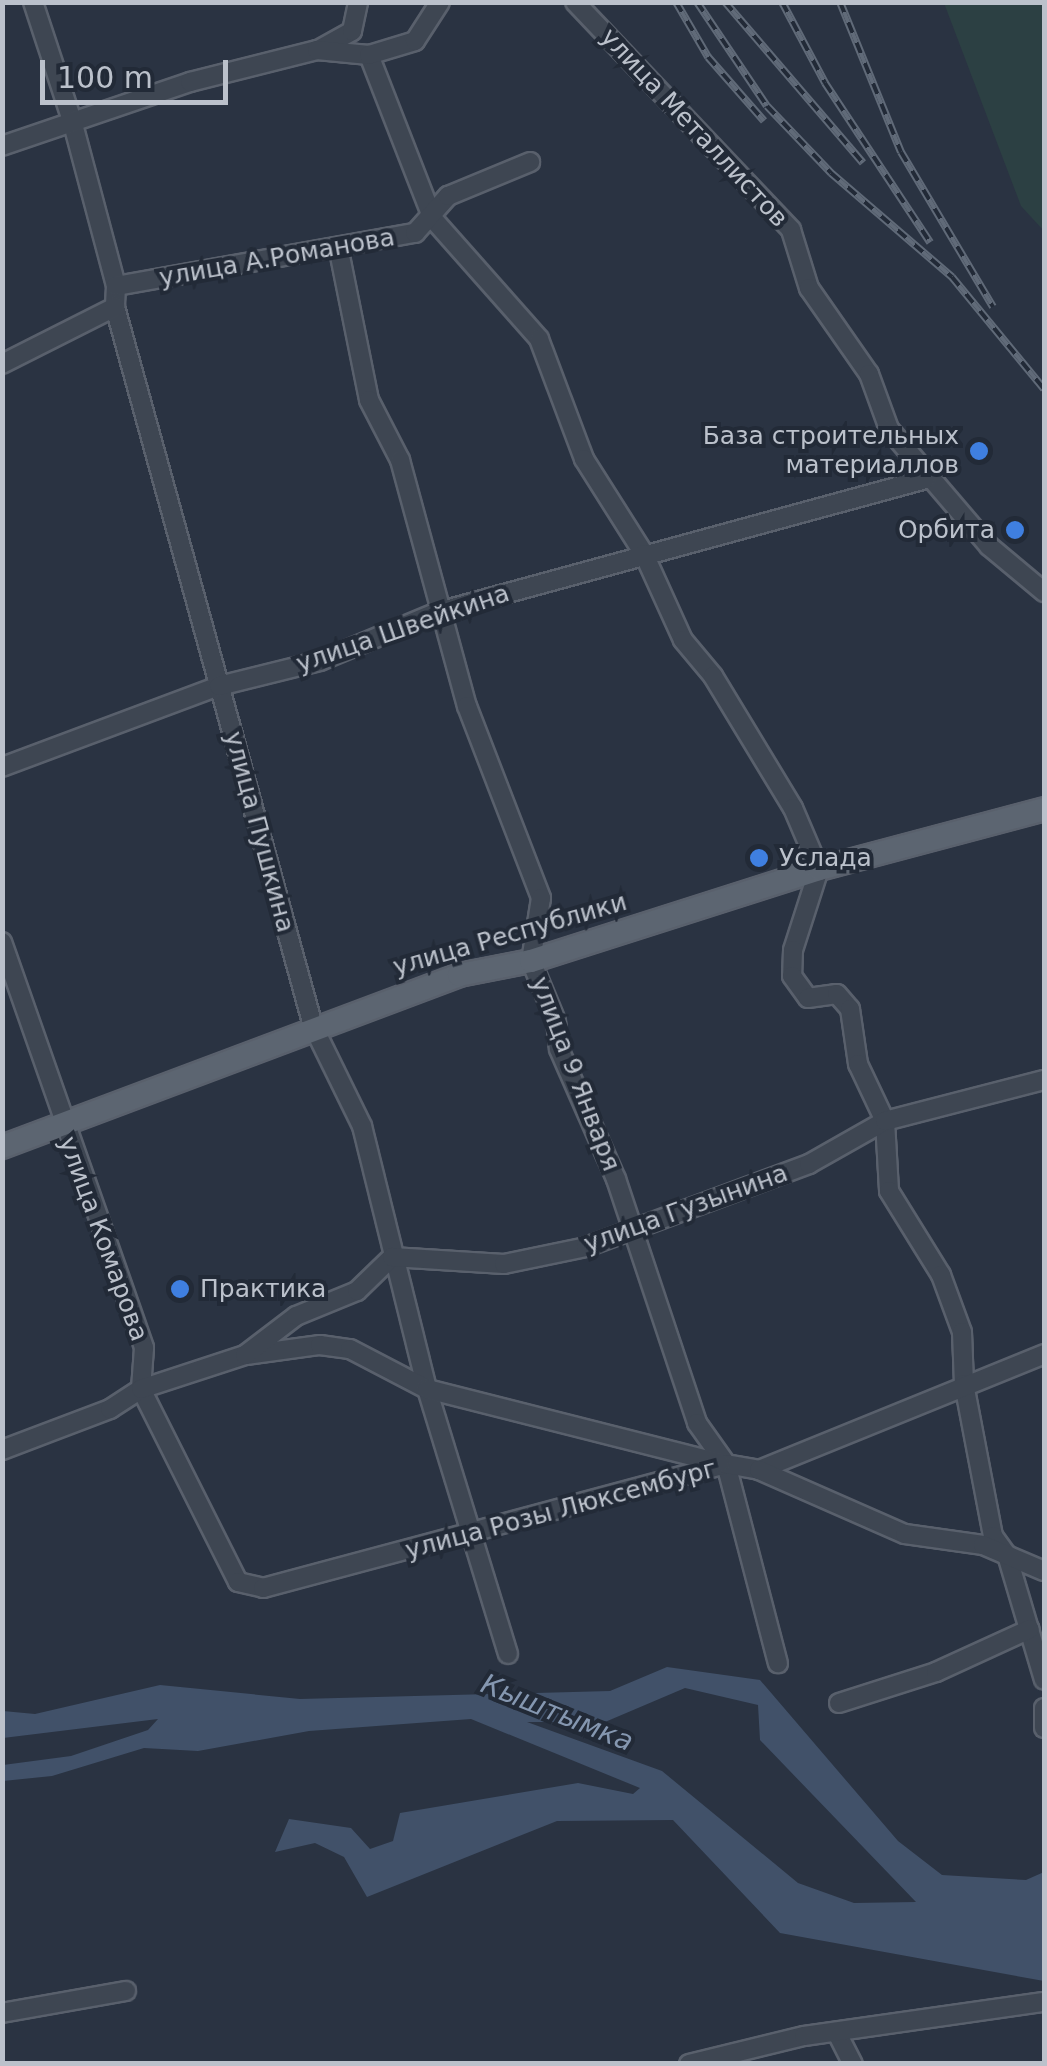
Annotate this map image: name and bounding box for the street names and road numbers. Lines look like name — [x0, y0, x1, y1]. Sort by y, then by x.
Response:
street label: улица Металлистов — [594, 22, 794, 234]
street label: улица А.Романова — [157, 223, 397, 293]
street label: улица Швейкина — [292, 578, 514, 680]
street label: улица Пушкина — [218, 728, 300, 936]
street label: улица Республики — [390, 887, 630, 983]
street label: улица 9 Января — [524, 973, 626, 1175]
street label: улица Комарова — [52, 1133, 154, 1345]
street label: улица Гузынина — [580, 1158, 792, 1260]
street label: улица Розы Люксембург — [402, 1454, 720, 1566]

